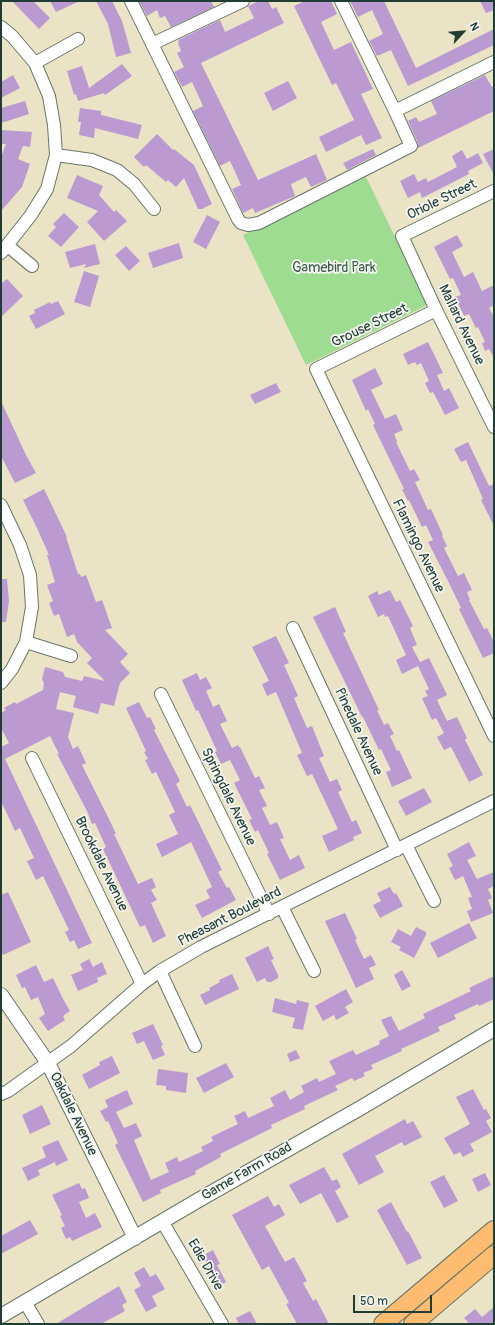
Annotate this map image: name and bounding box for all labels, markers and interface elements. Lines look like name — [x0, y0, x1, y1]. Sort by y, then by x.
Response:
north arrow — [443, 12, 483, 52]
text: N — [467, 20, 482, 33]
street label: Oriole Street — [405, 176, 479, 224]
park label: Gamebird Park — [292, 260, 376, 276]
street label: Mallard Avenue — [434, 282, 488, 368]
street label: Grouse Street — [329, 300, 411, 352]
street label: Flamingo Avenue — [388, 497, 448, 595]
street label: Pinedale Avenue — [330, 686, 386, 778]
street label: Springdale Avenue — [197, 745, 259, 849]
street label: Brookdale Avenue — [71, 814, 131, 914]
street label: Pheasant Boulevard — [176, 884, 284, 950]
street label: Oakdale Avenue — [46, 1069, 100, 1159]
street label: Game Farm Road — [199, 1139, 295, 1205]
street label: Edie Drive — [184, 1236, 226, 1294]
scale bar — [355, 1287, 434, 1313]
text: 50 m — [360, 1294, 388, 1309]

